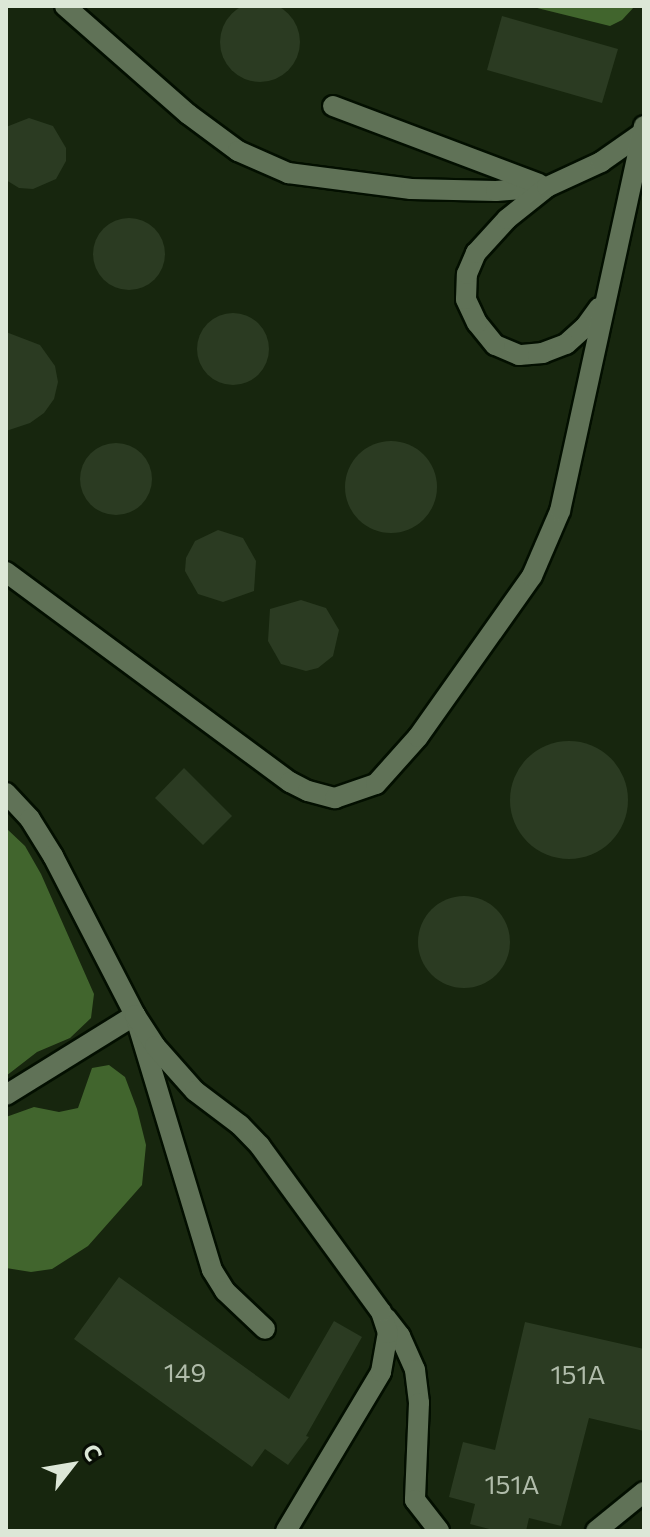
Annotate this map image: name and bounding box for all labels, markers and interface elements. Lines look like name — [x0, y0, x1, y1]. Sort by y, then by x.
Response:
house number: 149 — [164, 1356, 206, 1388]
house number: 151А — [550, 1358, 606, 1390]
north arrow — [32, 1425, 112, 1505]
text: С — [78, 1439, 108, 1466]
house number: 151А — [484, 1468, 540, 1500]

